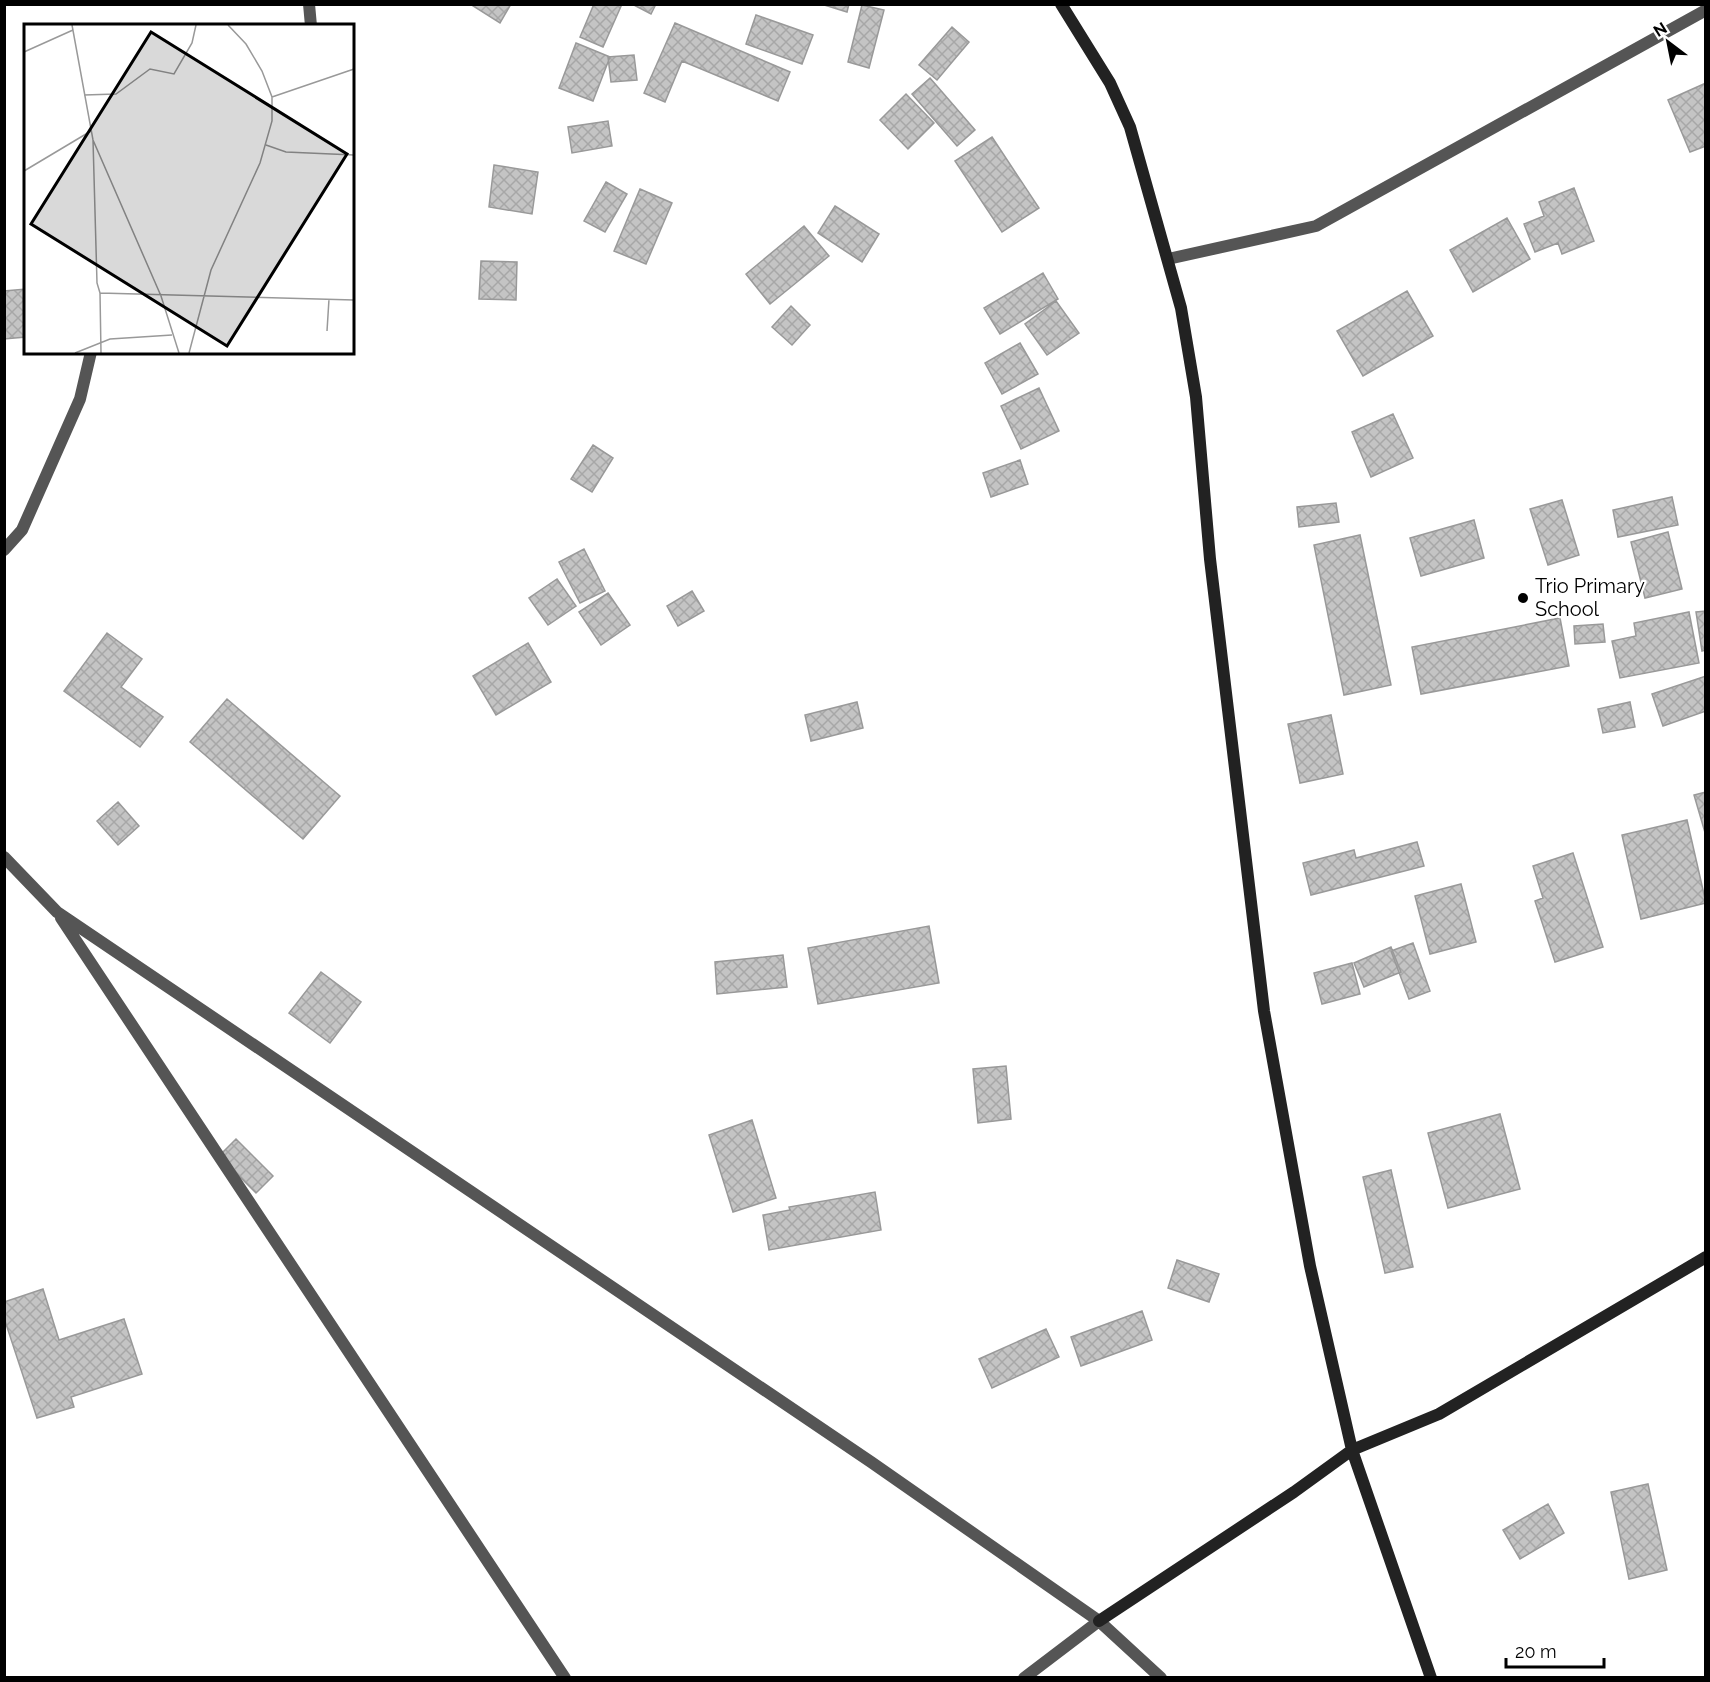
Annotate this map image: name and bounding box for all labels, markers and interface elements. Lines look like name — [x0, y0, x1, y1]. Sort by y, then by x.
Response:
north arrow — [1638, 12, 1698, 72]
text: N — [1650, 18, 1671, 41]
inset map — [24, 24, 354, 354]
place label: Trio Primary School — [1535, 574, 1645, 621]
marker: Trio Primary School — [1516, 591, 1530, 605]
scale bar — [1506, 1631, 1604, 1669]
text: 20 m — [1515, 1641, 1557, 1662]

